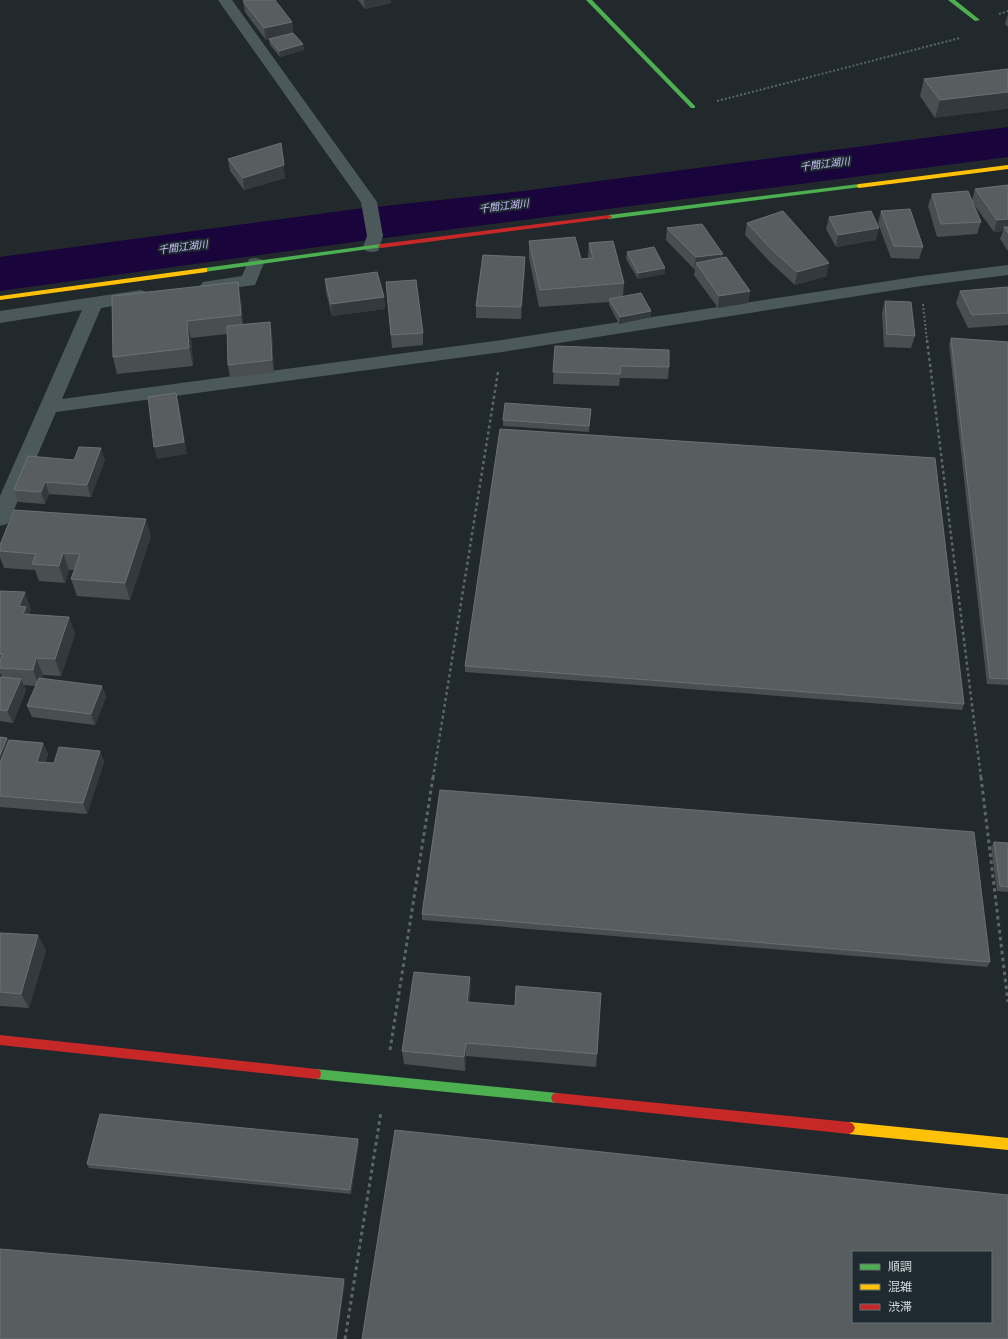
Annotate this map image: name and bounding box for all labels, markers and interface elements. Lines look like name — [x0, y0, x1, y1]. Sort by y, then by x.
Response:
water label: 千間江湖川 — [799, 154, 852, 173]
water label: 千間江湖川 — [478, 196, 531, 215]
water label: 千間江湖川 — [157, 237, 210, 256]
legend — [852, 1251, 992, 1323]
text: 順調 — [888, 1259, 912, 1274]
text: 混雑 — [888, 1279, 912, 1294]
text: 渋滞 — [888, 1299, 912, 1314]

